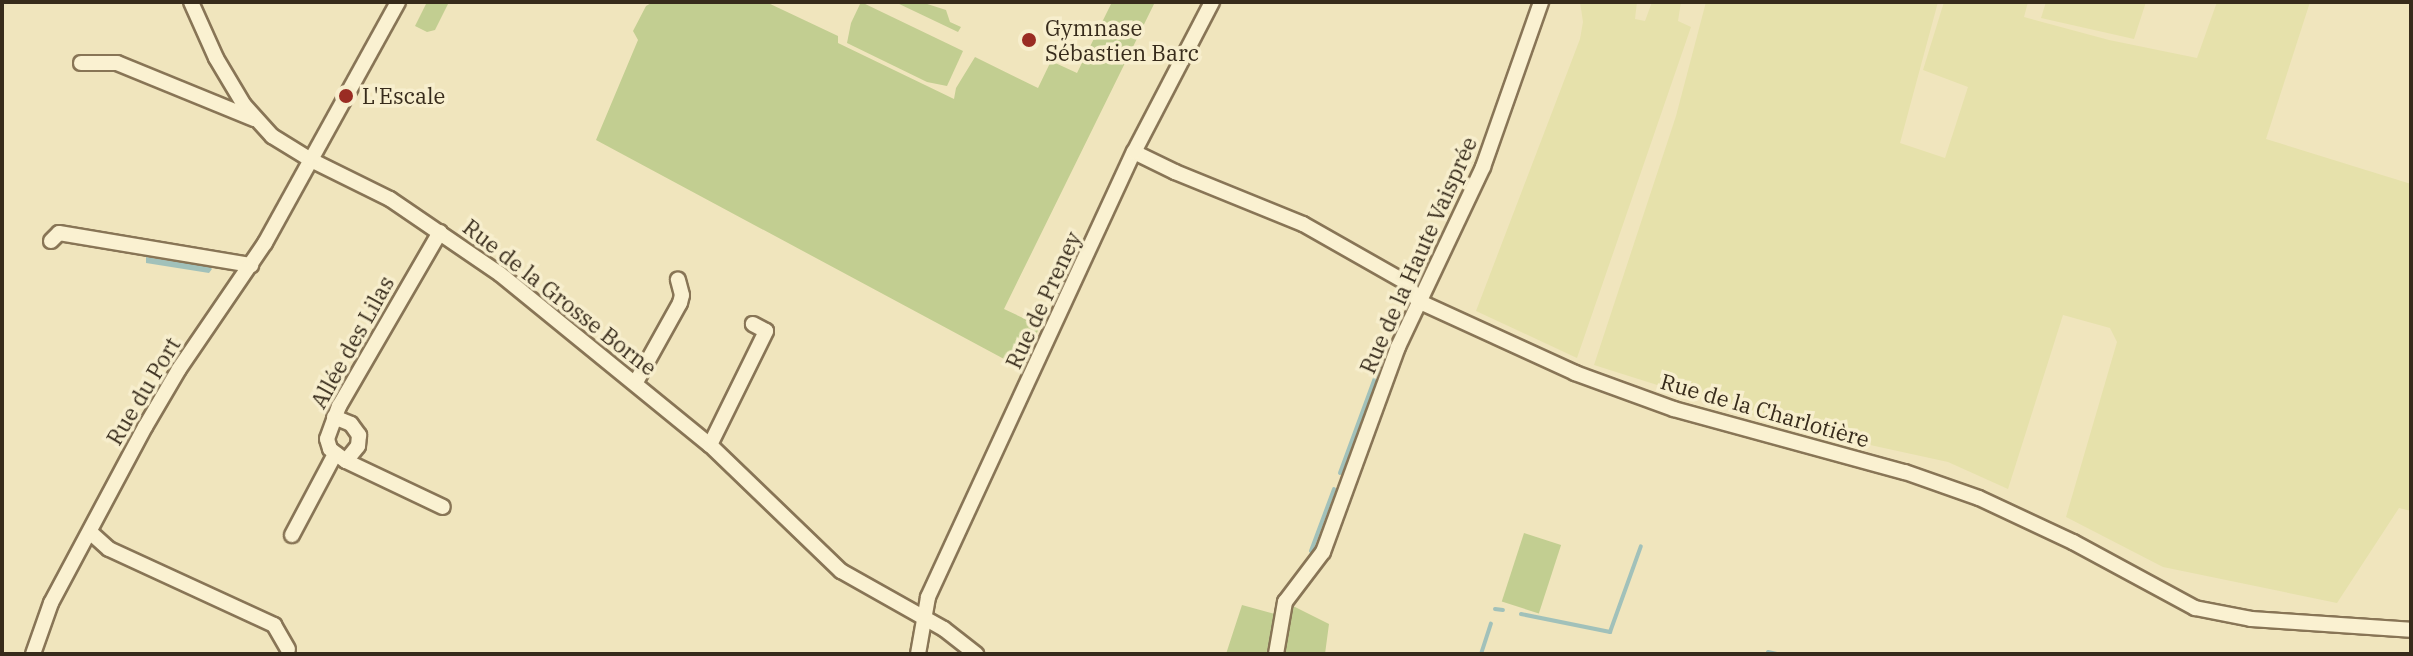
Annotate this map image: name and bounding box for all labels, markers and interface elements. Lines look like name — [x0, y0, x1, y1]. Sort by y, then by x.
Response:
place label: Gymnase Sébastien Barc — [1045, 14, 1199, 66]
marker: Gymnase Sébastien Barc — [1020, 31, 1038, 49]
place label: L'Escale — [362, 83, 445, 109]
marker: L'Escale — [337, 87, 355, 105]
street label: Rue de la Haute Vaisprée — [1354, 133, 1482, 377]
street label: Rue de la Grosse Borne — [458, 213, 662, 381]
street label: Rue de Preney — [1000, 227, 1086, 373]
street label: Allée des Lilas — [305, 271, 399, 413]
street label: Rue du Port — [101, 332, 185, 450]
street label: Rue de la Charlotière — [1658, 368, 1872, 452]

